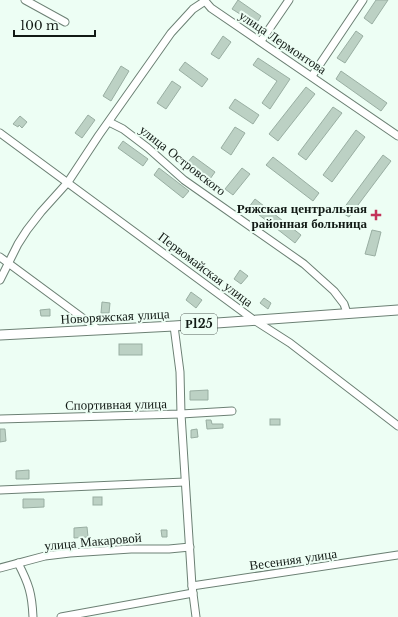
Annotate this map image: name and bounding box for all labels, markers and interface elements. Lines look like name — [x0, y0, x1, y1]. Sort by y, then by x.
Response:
street label: улица Лермонтова — [236, 7, 330, 78]
scale bar — [14, 12, 95, 38]
text: 100 m — [20, 18, 59, 33]
street label: улица Островского — [136, 121, 229, 200]
place label: Ряжская центральная районная больница — [237, 200, 367, 232]
marker: Ряжская центральная районная больница — [370, 209, 382, 221]
street label: Первомайская улица — [155, 228, 257, 311]
street label: Новоряжская улица — [60, 305, 170, 328]
road number: Р125 — [181, 314, 217, 334]
street label: Спортивная улица — [65, 395, 167, 414]
street label: улица Макаровой — [44, 529, 142, 554]
street label: Весенняя улица — [248, 545, 338, 574]

